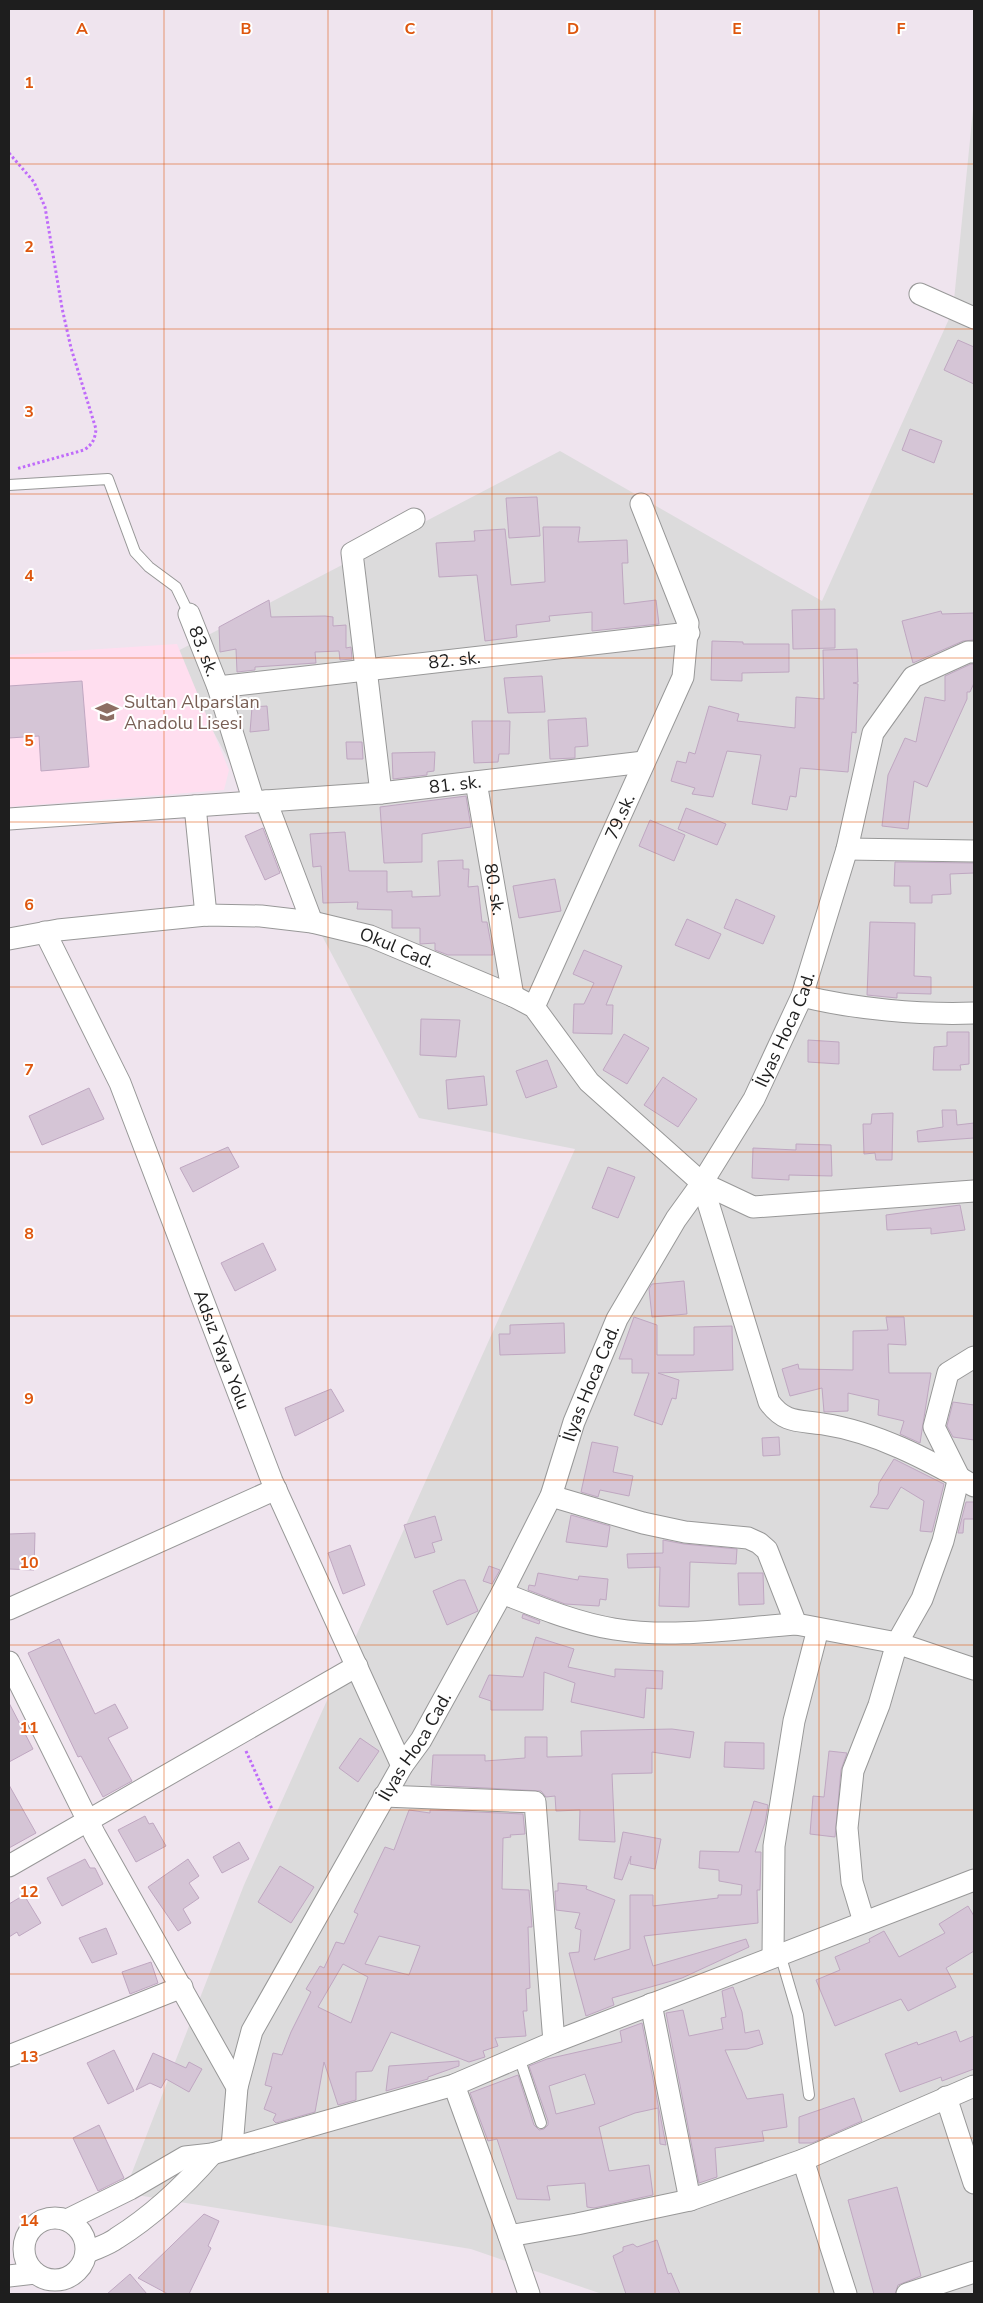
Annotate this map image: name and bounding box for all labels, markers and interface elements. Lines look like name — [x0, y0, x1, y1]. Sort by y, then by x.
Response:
text: A — [76, 18, 88, 40]
text: B — [240, 18, 252, 40]
text: C — [405, 18, 416, 40]
text: D — [567, 18, 579, 40]
text: E — [732, 18, 742, 40]
text: F — [897, 18, 906, 40]
text: 1 — [24, 72, 34, 94]
text: 2 — [24, 236, 34, 258]
text: 3 — [24, 401, 34, 423]
text: 4 — [24, 565, 34, 587]
street label: 83. sk. — [183, 622, 225, 680]
street label: 82. sk. — [427, 645, 482, 675]
place label: Sultan Alparslan Anadolu Lisesi — [124, 690, 260, 735]
school or university icon: Sultan Alparslan Anadolu Lisesi — [94, 699, 120, 725]
text: 5 — [24, 730, 34, 752]
street label: 81. sk. — [428, 769, 482, 799]
street label: 79.sk. — [599, 790, 641, 843]
street label: 80. sk. — [478, 862, 511, 917]
text: 6 — [24, 894, 34, 916]
street label: Okul Cad. — [357, 922, 438, 974]
street label: İlyas Hoca Cad. — [749, 969, 821, 1091]
text: 7 — [24, 1059, 34, 1081]
text: 8 — [24, 1223, 34, 1245]
street label: Adsız Yaya Yolu — [188, 1286, 256, 1413]
street label: İlyas Hoca Cad. — [557, 1321, 625, 1444]
text: 9 — [24, 1388, 34, 1410]
text: 10 — [19, 1552, 39, 1574]
street label: İlyas Hoca Cad. — [373, 1688, 457, 1806]
text: 11 — [19, 1717, 39, 1739]
text: 12 — [19, 1881, 39, 1903]
text: 13 — [19, 2046, 39, 2068]
text: 14 — [19, 2210, 39, 2232]

